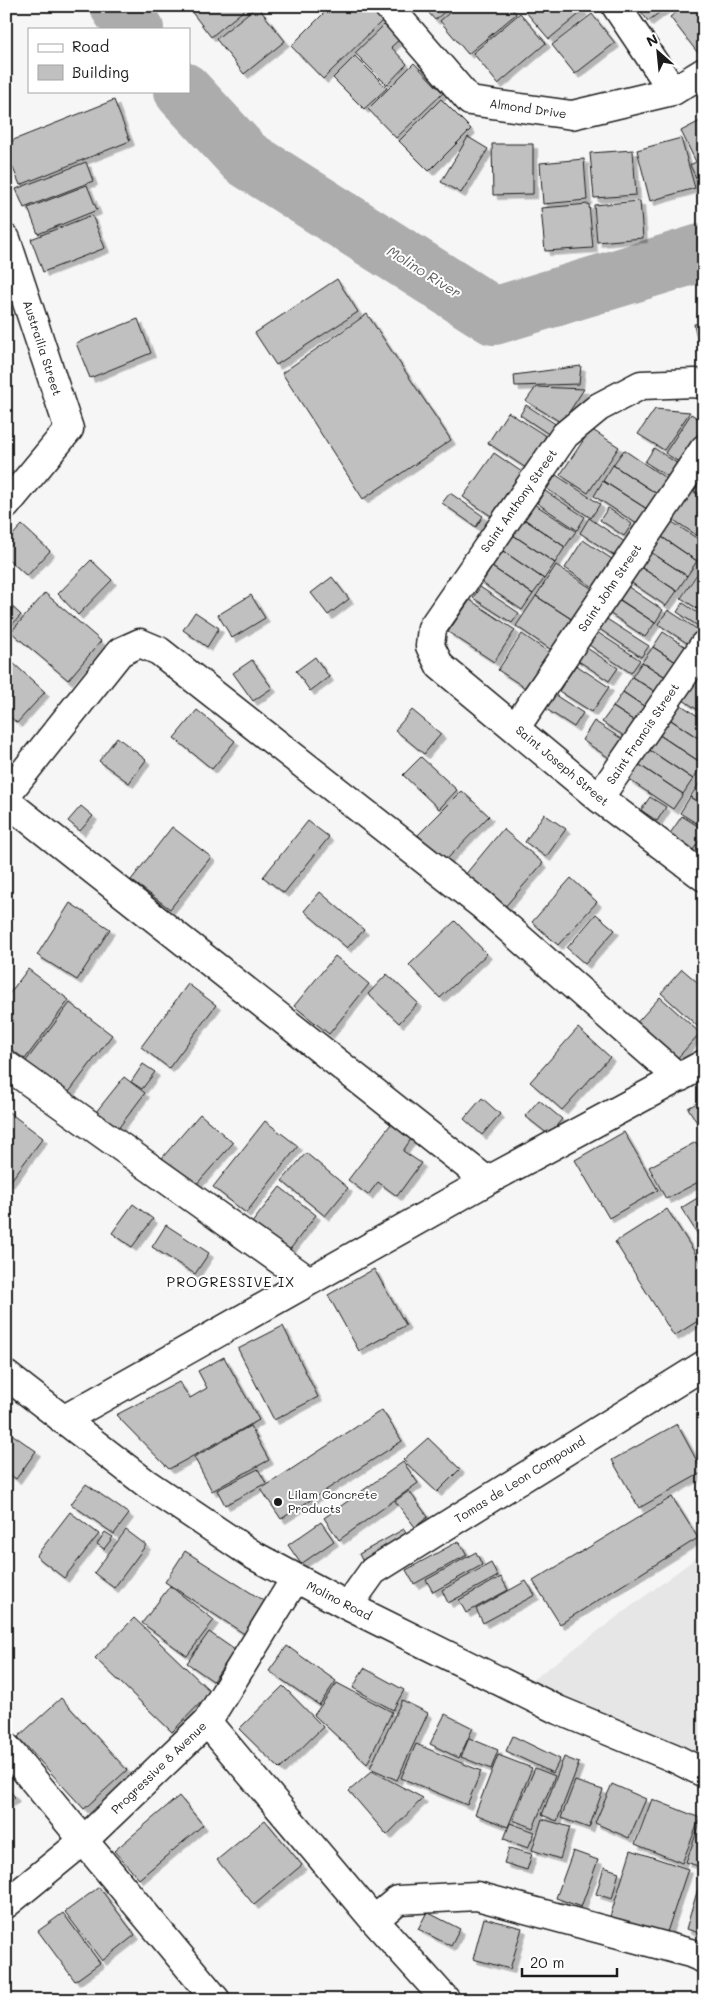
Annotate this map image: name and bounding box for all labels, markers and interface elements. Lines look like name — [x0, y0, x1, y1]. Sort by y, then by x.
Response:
legend — [28, 28, 190, 92]
north arrow — [632, 28, 682, 78]
text: N — [643, 29, 661, 51]
text: Road — [72, 36, 109, 56]
text: Building — [72, 62, 129, 82]
street label: Almond Drive — [488, 95, 568, 121]
water label: Molino River — [384, 241, 465, 302]
street label: Austrailia Street — [20, 298, 66, 397]
street label: Saint Anthony Street — [476, 446, 560, 555]
street label: Saint John Street — [574, 540, 645, 635]
street label: Saint Francis Street — [602, 680, 682, 787]
street label: Saint Joseph Street — [513, 722, 613, 809]
district label: PROGRESSIVE IX — [167, 1272, 295, 1291]
street label: Tomas de Leon Compound — [451, 1432, 588, 1526]
place label: Lilam Concrete Products — [288, 1486, 377, 1516]
marker: Lilam Concrete Products — [272, 1496, 284, 1508]
street label: Molino Road — [304, 1577, 375, 1623]
street label: Progressive 8 Avenue — [107, 1718, 209, 1817]
scale bar — [522, 1946, 618, 1978]
text: 20 m — [530, 1952, 564, 1972]

